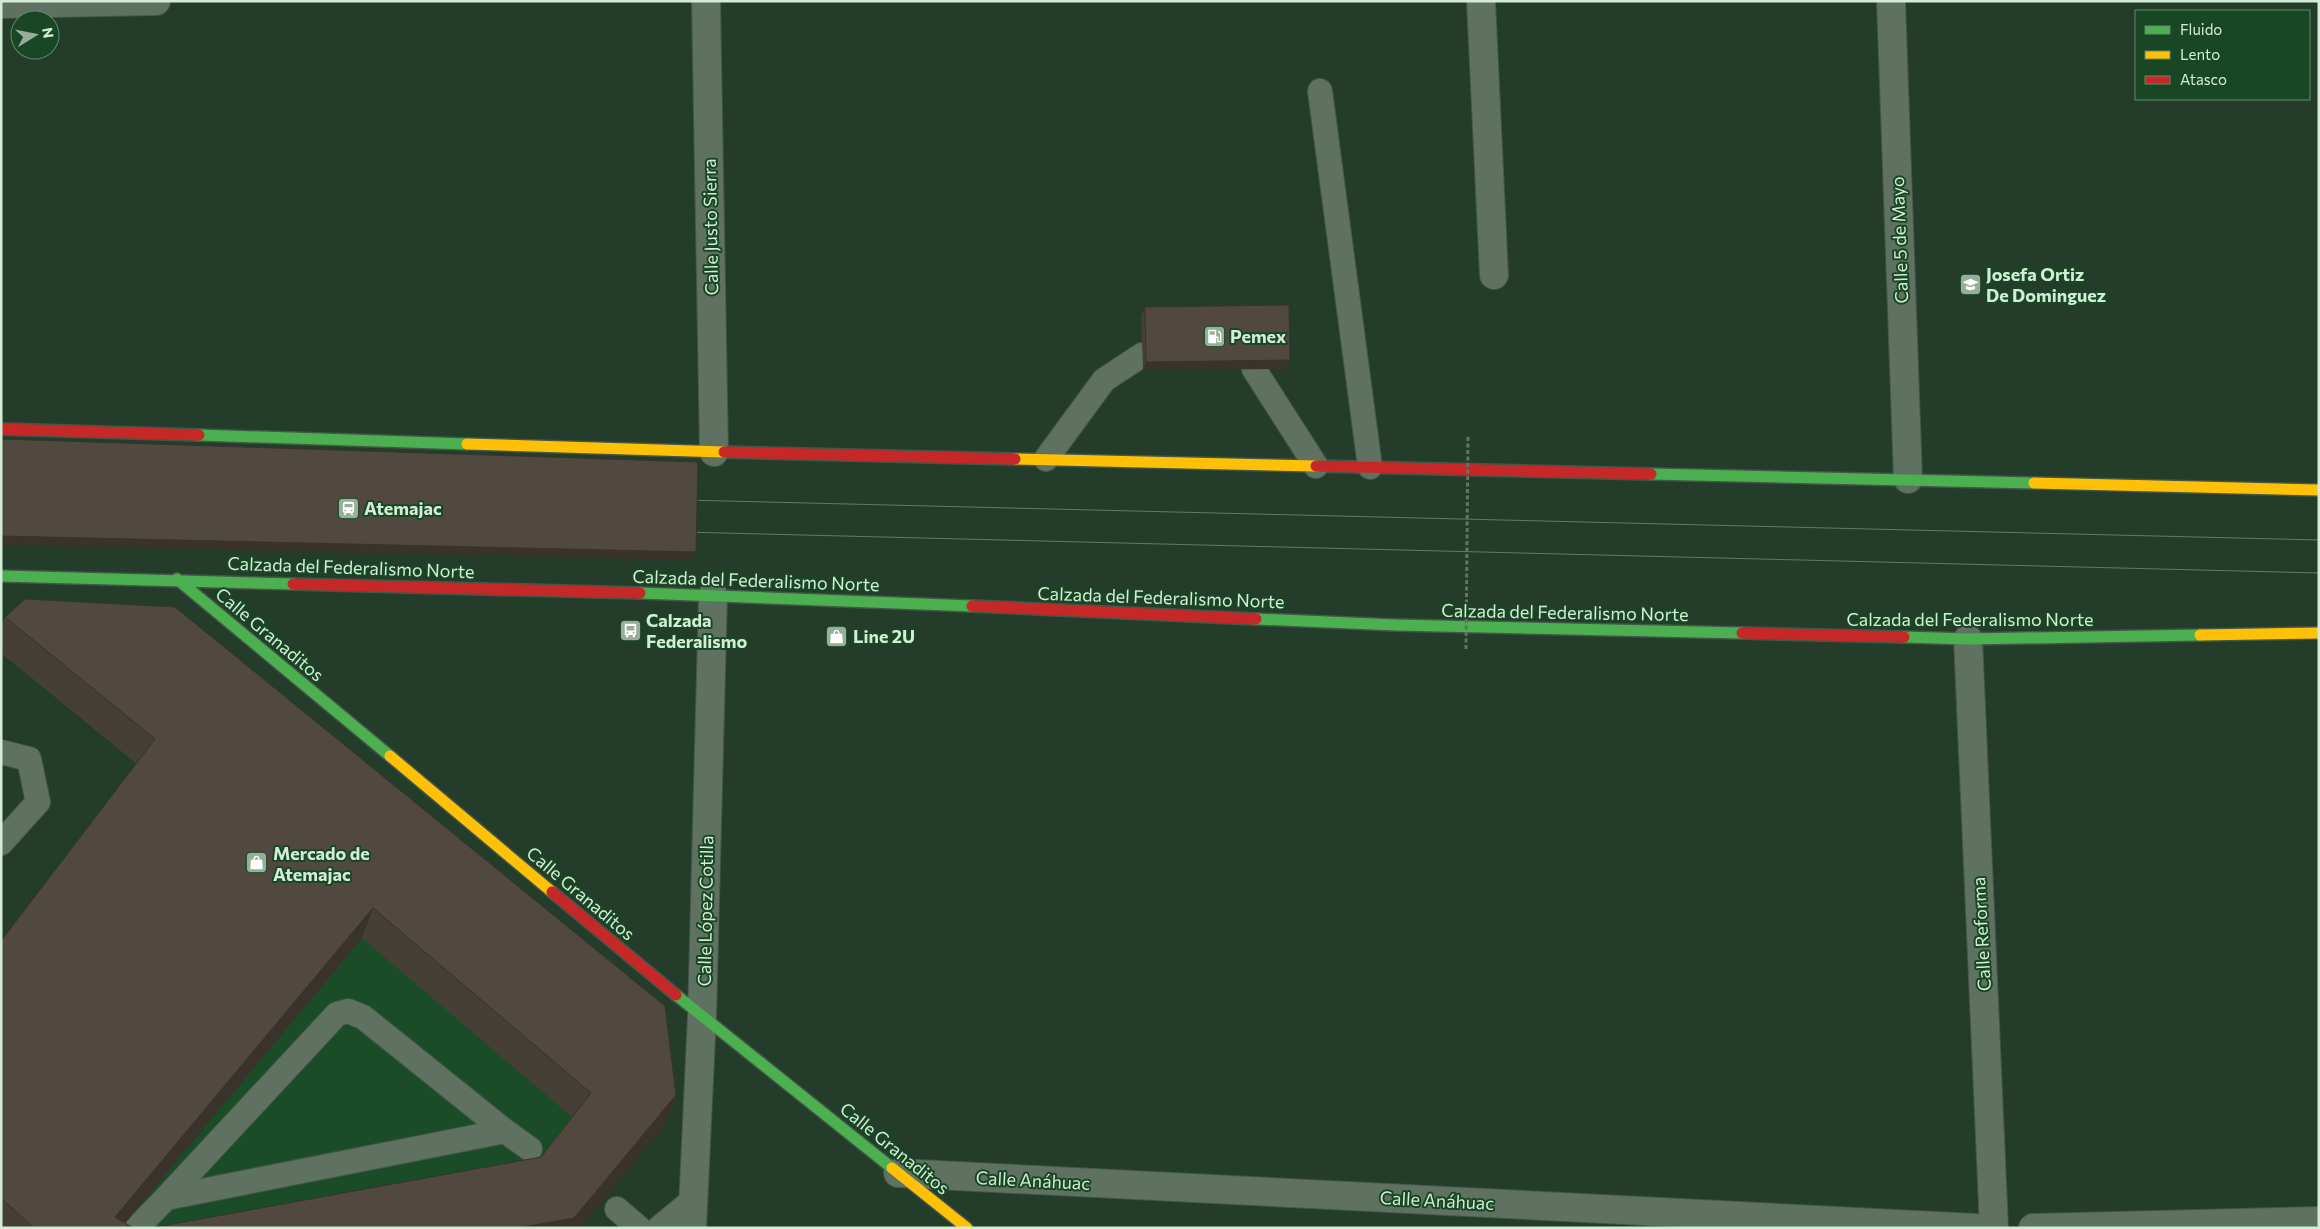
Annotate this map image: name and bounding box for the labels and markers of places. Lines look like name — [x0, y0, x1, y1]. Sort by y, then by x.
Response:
place label: Josefa Ortiz De Dominguez — [1986, 263, 2106, 306]
school or university icon: Josefa Ortiz De Dominguez — [1958, 272, 1982, 296]
fuel station icon: Pemex — [1202, 324, 1226, 348]
place label: Pemex — [1230, 325, 1286, 347]
station icon: Atemajac — [336, 496, 360, 520]
place label: Atemajac — [364, 497, 442, 519]
place label: Calzada Federalismo — [646, 609, 747, 652]
bus stop icon: Calzada Federalismo — [618, 618, 642, 642]
shop icon: Line 2U — [825, 624, 849, 648]
place label: Line 2U — [853, 625, 915, 647]
place label: Mercado de Atemajac — [273, 842, 370, 885]
shop icon: Mercado de Atemajac — [245, 851, 269, 875]

